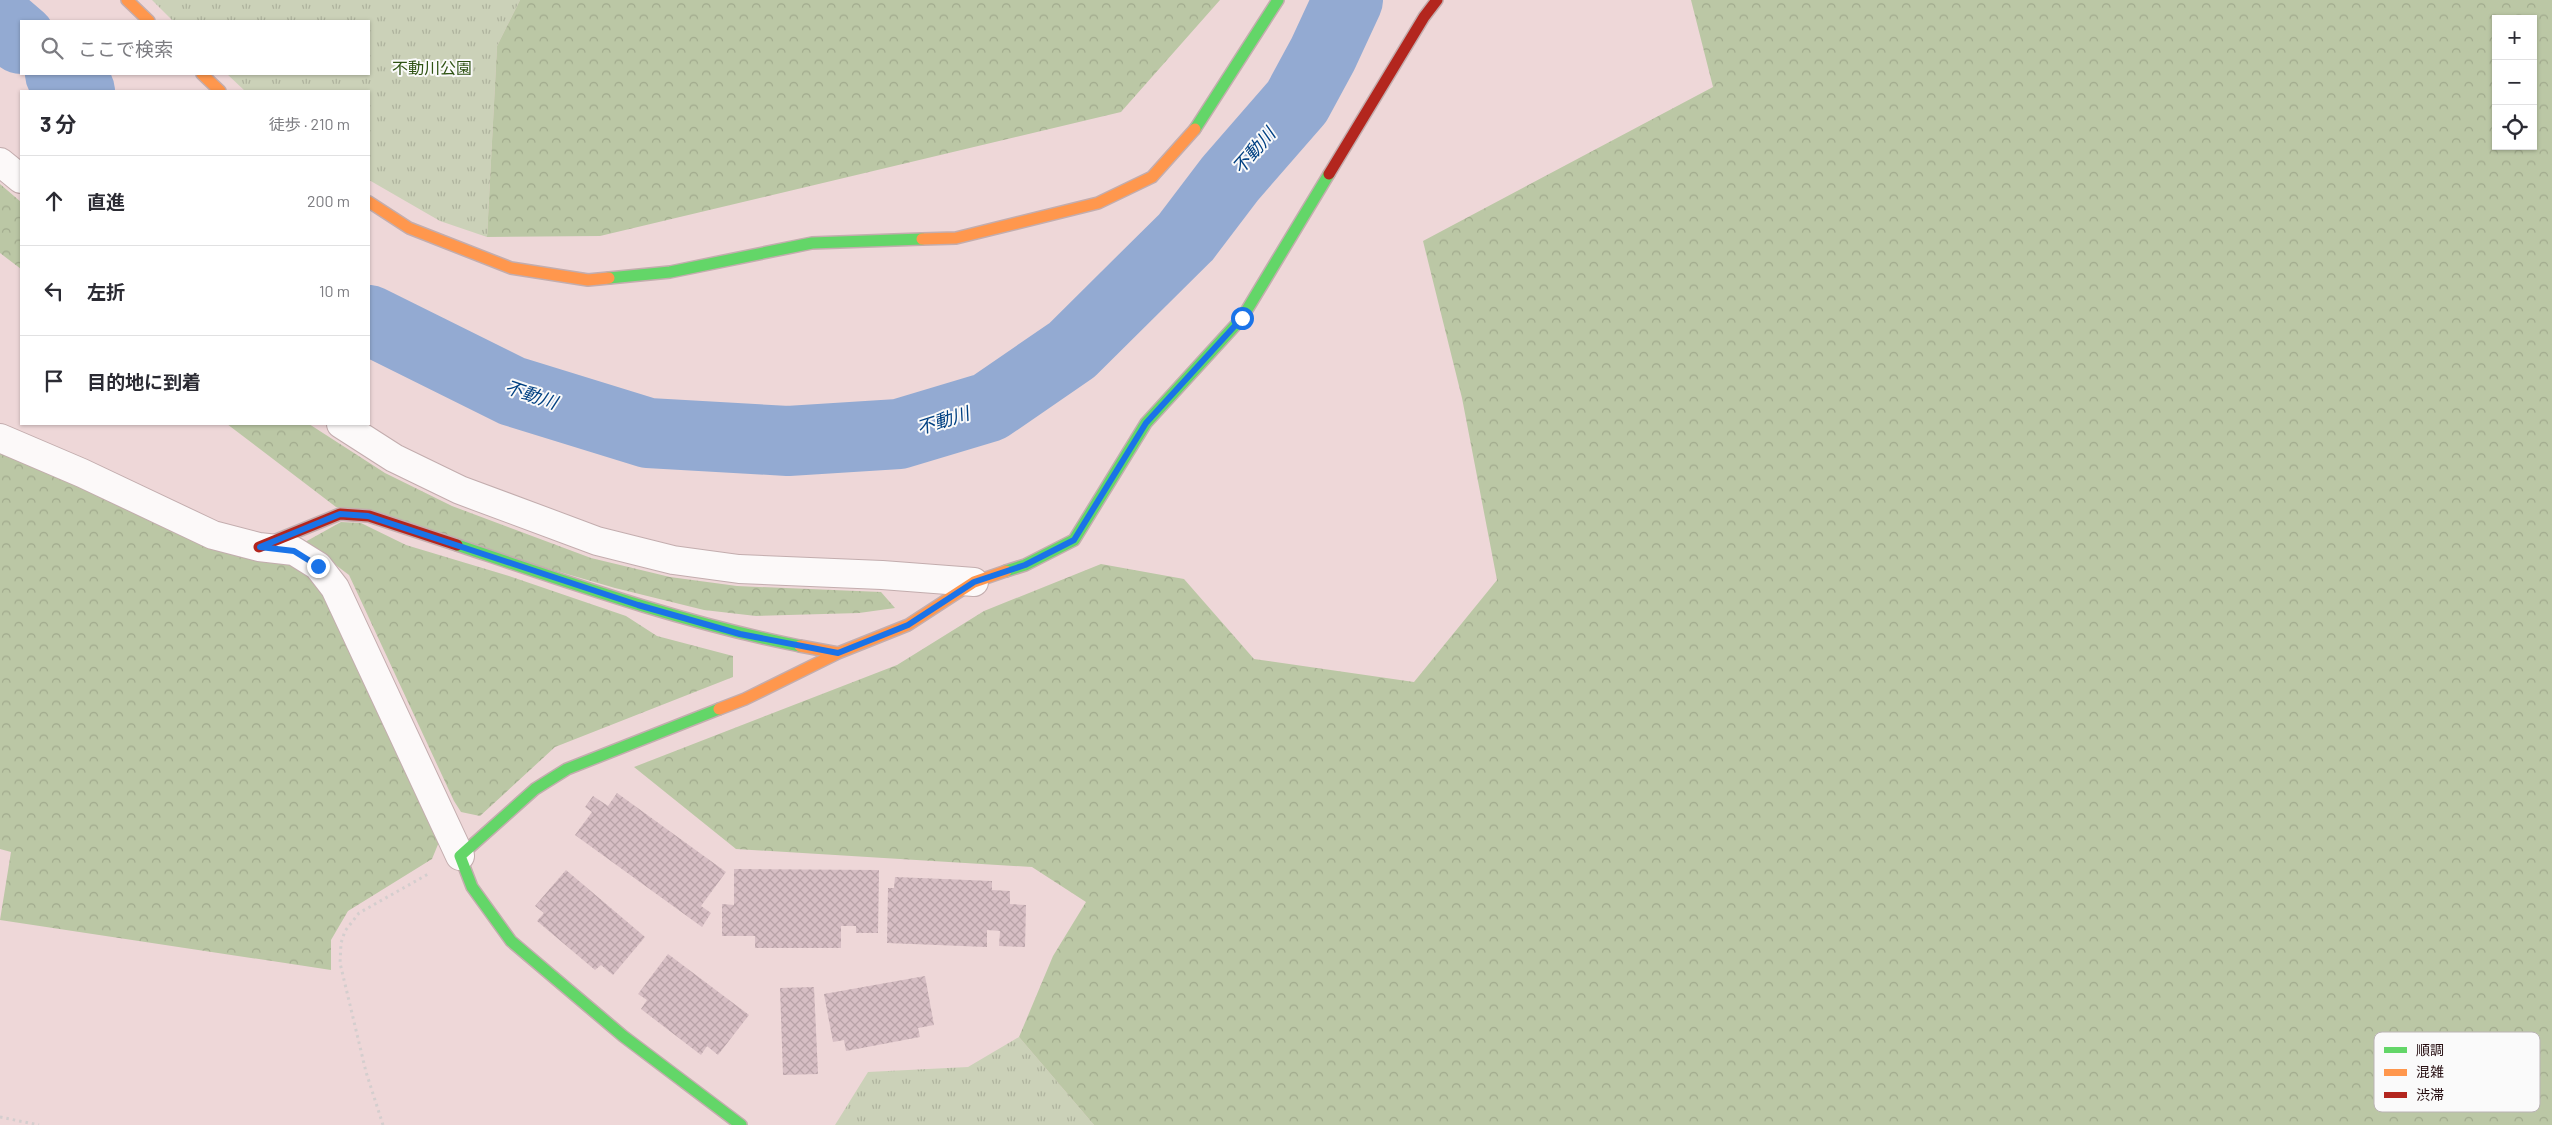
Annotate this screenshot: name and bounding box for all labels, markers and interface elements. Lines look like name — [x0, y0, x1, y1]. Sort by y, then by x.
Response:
map controls — [2492, 15, 2537, 150]
button: + — [2492, 15, 2537, 60]
search box — [20, 20, 370, 75]
icon: search — [38, 34, 66, 62]
text: ここで検索 — [78, 37, 173, 60]
park label: 不動川公園 — [392, 58, 472, 77]
button: − — [2492, 60, 2537, 105]
button: locate — [2492, 105, 2537, 150]
text: 3 分 — [40, 111, 77, 136]
text: 徒歩 · 210 m — [269, 114, 350, 133]
water label: 不動川 — [1227, 121, 1281, 178]
icon: ahead — [40, 187, 68, 215]
text: 直進 — [87, 190, 125, 213]
text: 200 m — [307, 191, 350, 210]
icon: left — [40, 277, 68, 305]
text: 左折 — [87, 280, 125, 303]
text: 10 m — [319, 281, 350, 300]
route start — [1231, 307, 1254, 330]
icon: arrive — [40, 367, 68, 395]
text: 目的地に到着 — [87, 370, 201, 393]
water label: 不動川 — [502, 375, 562, 414]
water label: 不動川 — [914, 401, 974, 438]
route end — [307, 555, 330, 578]
legend — [2374, 1032, 2540, 1112]
text: 順調 — [2416, 1041, 2444, 1058]
text: 混雑 — [2416, 1063, 2444, 1080]
text: 渋滞 — [2416, 1086, 2444, 1103]

